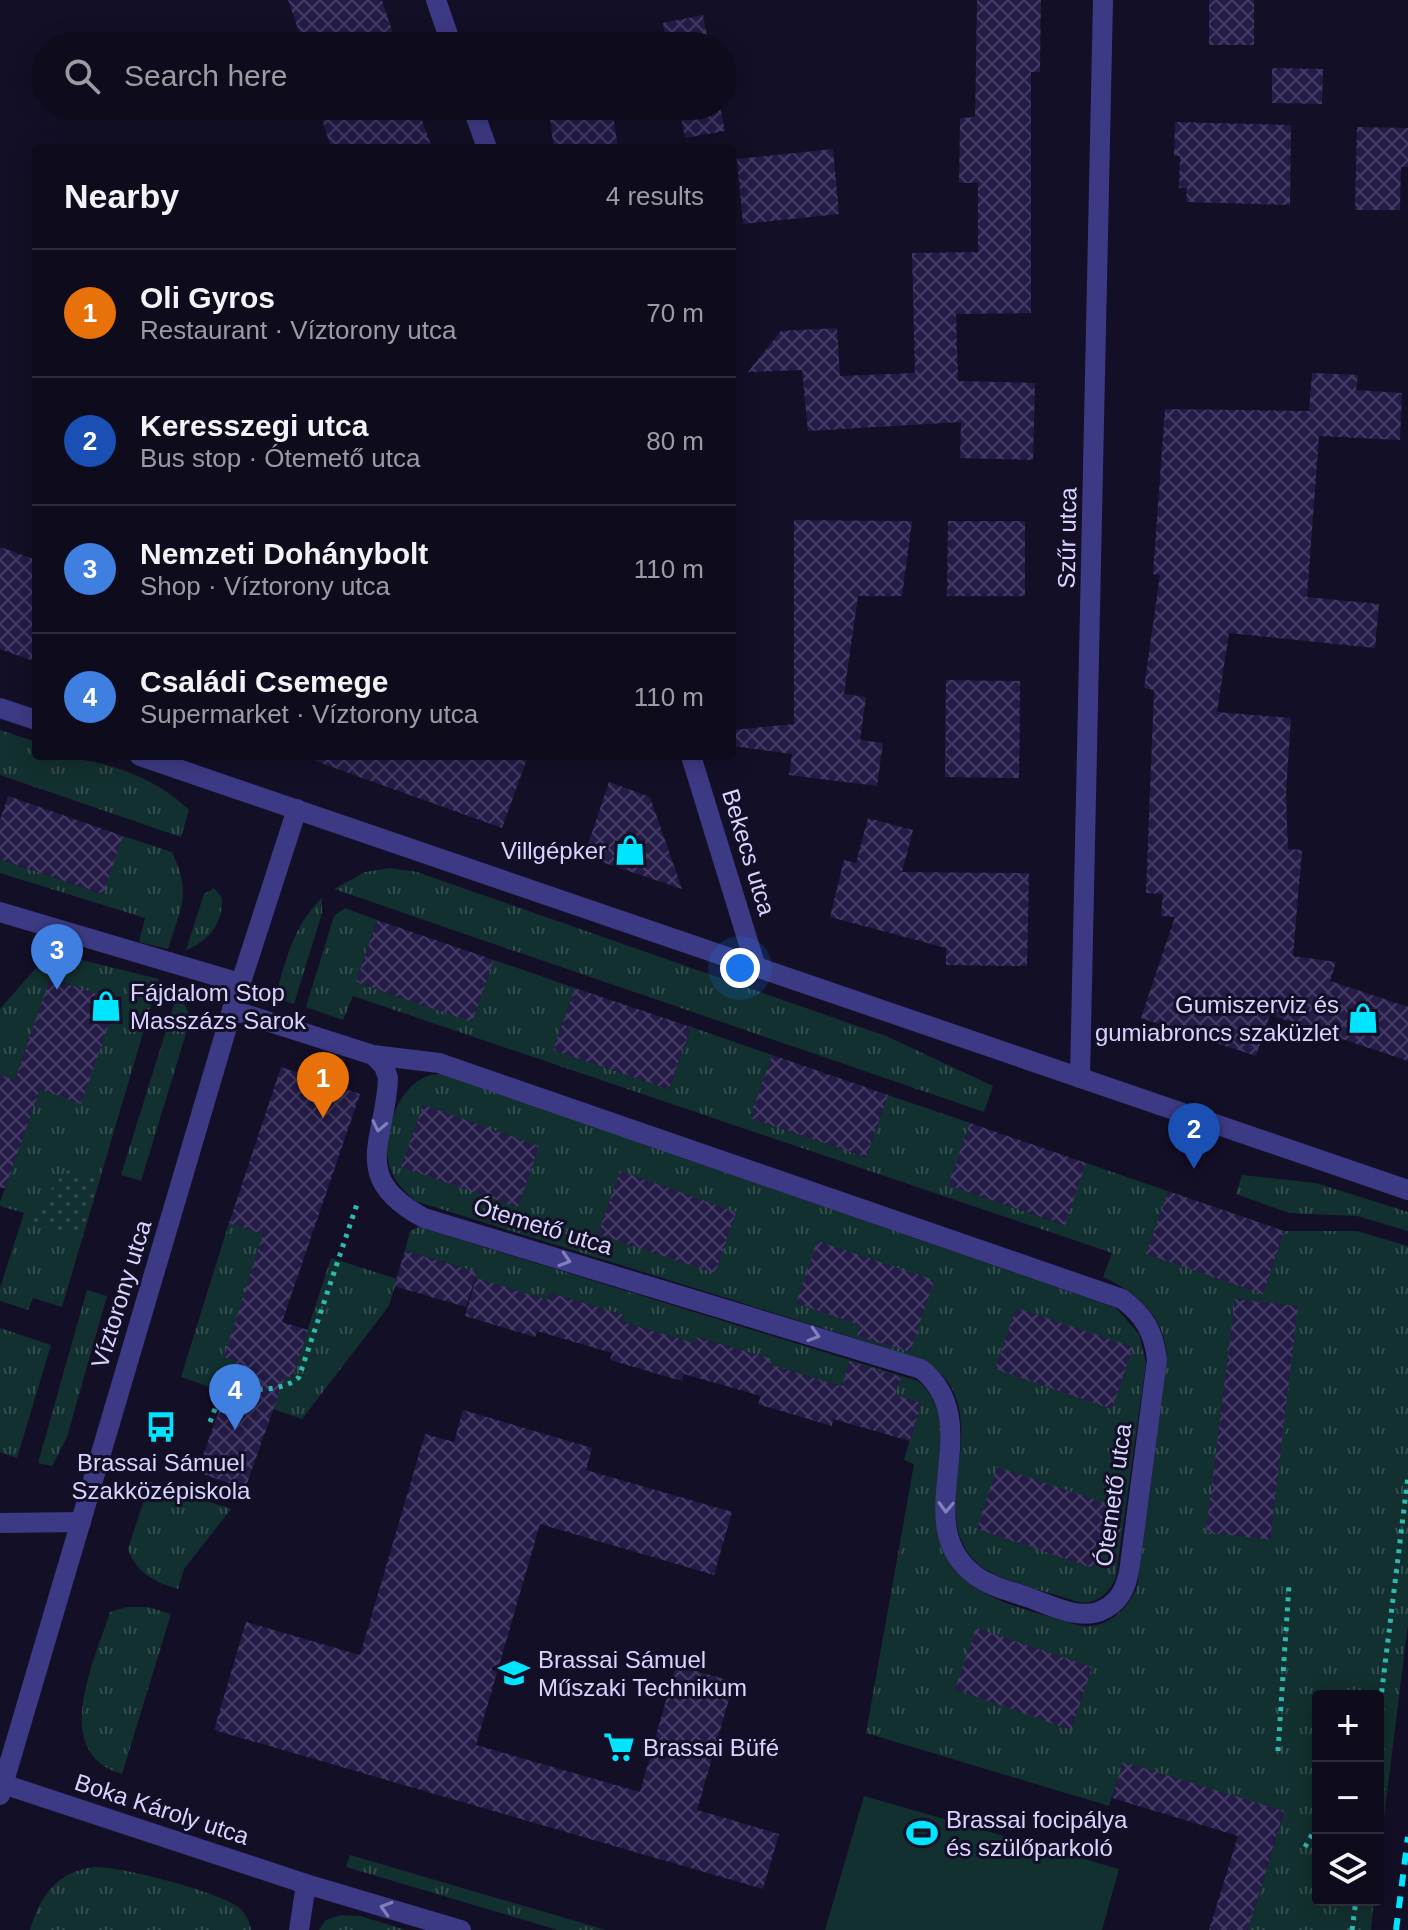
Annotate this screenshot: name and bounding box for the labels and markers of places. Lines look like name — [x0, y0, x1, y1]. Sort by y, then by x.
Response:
shop icon: Villgépker — [613, 833, 647, 867]
place label: Villgépker — [501, 837, 606, 864]
pin: 3 — [31, 924, 83, 990]
place label: Fájdalom Stop Masszázs Sarok — [130, 979, 307, 1034]
shop icon: Fájdalom Stop Masszázs Sarok — [89, 989, 123, 1023]
place label: Gumiszerviz és gumiabroncs szaküzlet — [1095, 991, 1339, 1046]
shop icon: Gumiszerviz és gumiabroncs szaküzlet — [1346, 1001, 1380, 1035]
pin: 1 — [297, 1052, 349, 1118]
pin: 2 — [1168, 1103, 1220, 1169]
pin: 4 — [209, 1364, 261, 1430]
bus stop icon: Brassai Sámuel Szakközépiskola — [144, 1410, 178, 1444]
place label: Brassai Sámuel Szakközépiskola — [72, 1449, 251, 1504]
place label: Brassai Sámuel Műszaki Technikum — [538, 1646, 747, 1701]
school or university icon: Brassai Sámuel Műszaki Technikum — [497, 1656, 531, 1690]
supermarket icon: Brassai Büfé — [602, 1730, 636, 1764]
place label: Brassai Büfé — [643, 1734, 779, 1761]
place label: Brassai focipálya és szülőparkoló — [946, 1806, 1128, 1861]
sports icon: Brassai focipálya és szülőparkoló — [905, 1816, 939, 1850]

